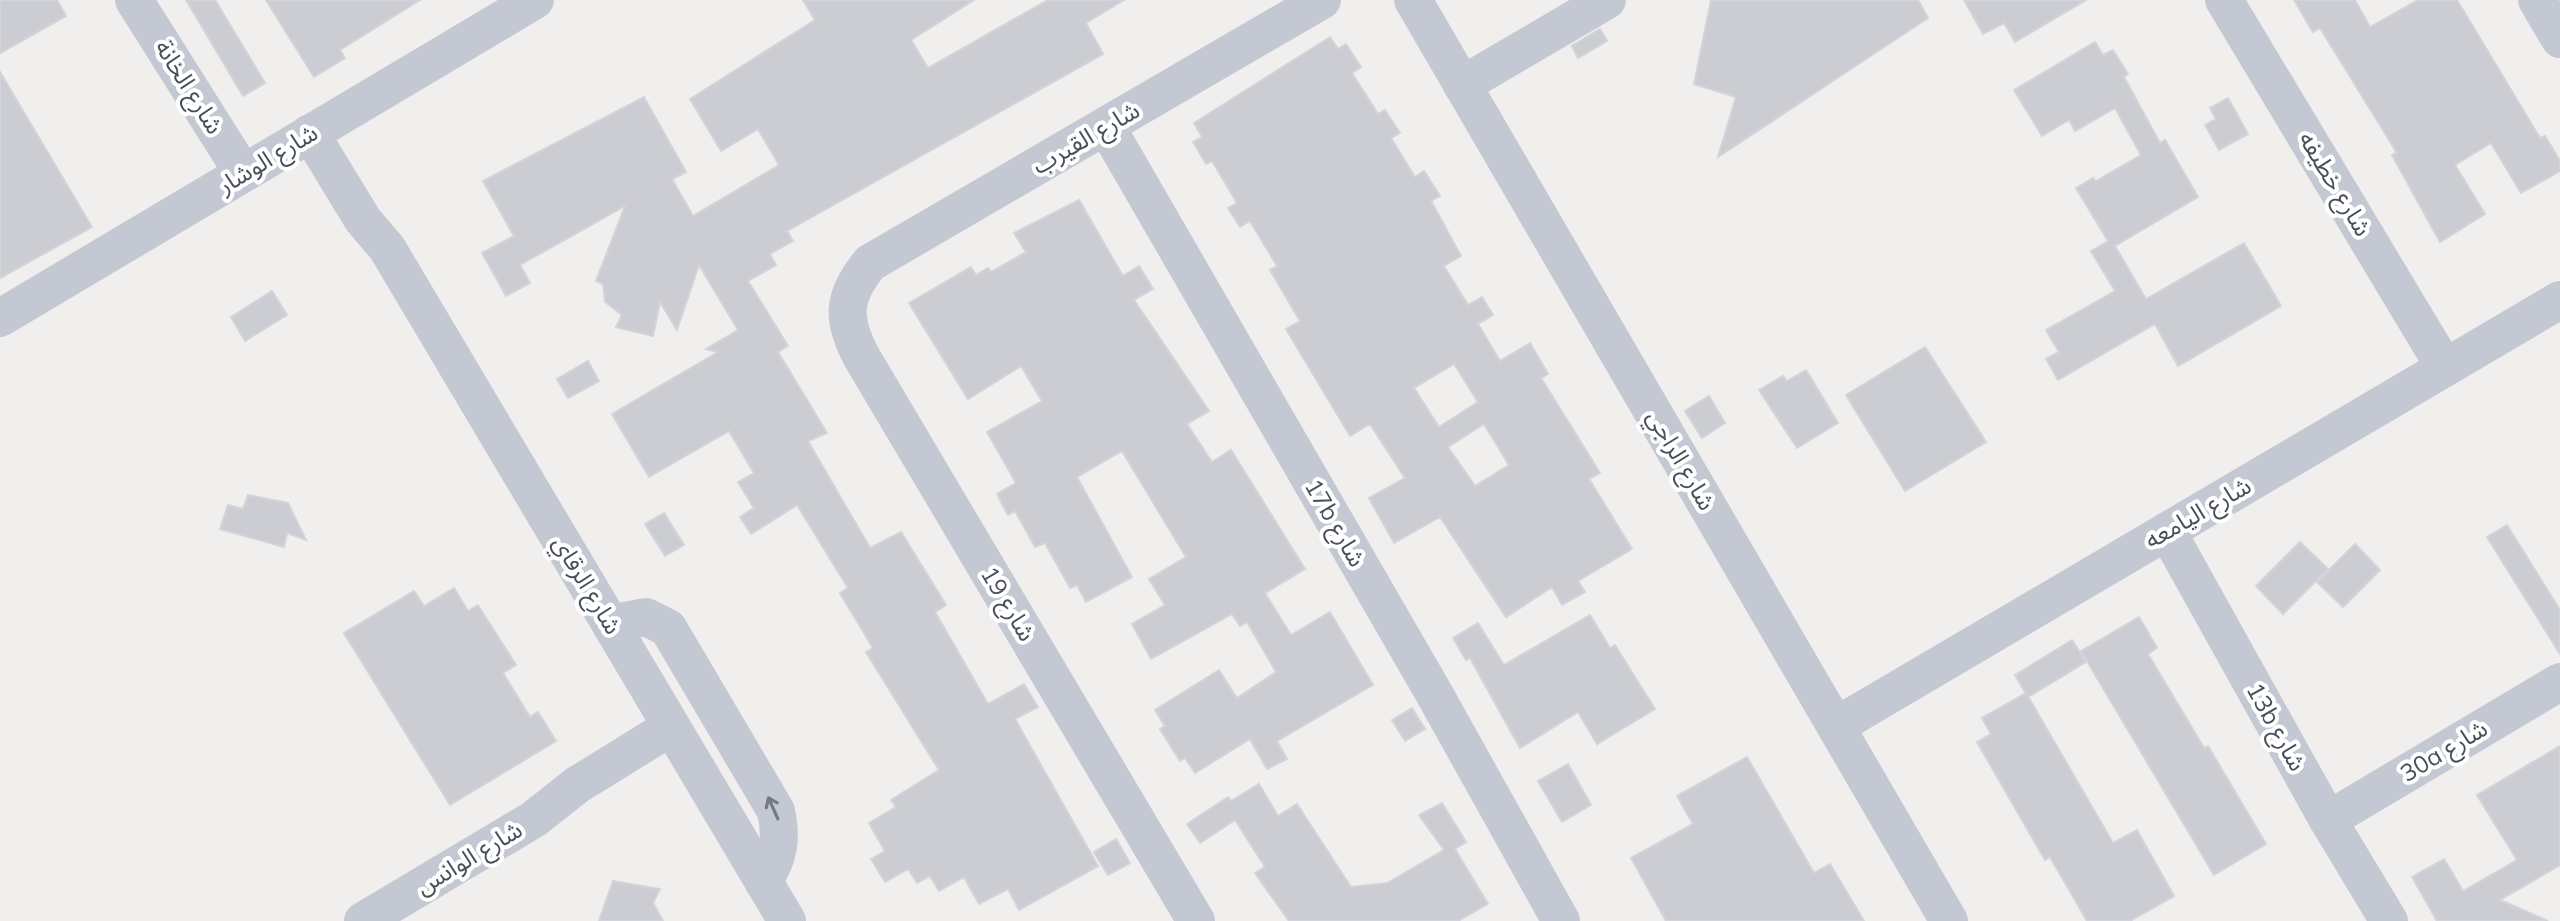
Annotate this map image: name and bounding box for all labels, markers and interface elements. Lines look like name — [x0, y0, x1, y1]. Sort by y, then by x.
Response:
street label: شارع الخانة — [147, 34, 230, 141]
street label: شارع القيرب — [1026, 94, 1146, 183]
street label: شارع الوشار — [211, 117, 324, 203]
street label: شارع خطيفه — [2290, 126, 2379, 243]
street label: شارع الراجي — [1637, 404, 1723, 518]
street label: شارع اليامعه — [2139, 470, 2257, 557]
street label: 17b شارع — [1296, 473, 1373, 573]
street label: شارع الرقاي — [543, 530, 629, 642]
street label: شارع 19 — [972, 561, 1043, 648]
street label: 13b شارع — [2238, 677, 2313, 777]
street label: 30a شارع — [2395, 712, 2494, 790]
one-way arrow — [764, 797, 779, 821]
street label: شارع الوانس — [410, 814, 529, 903]

